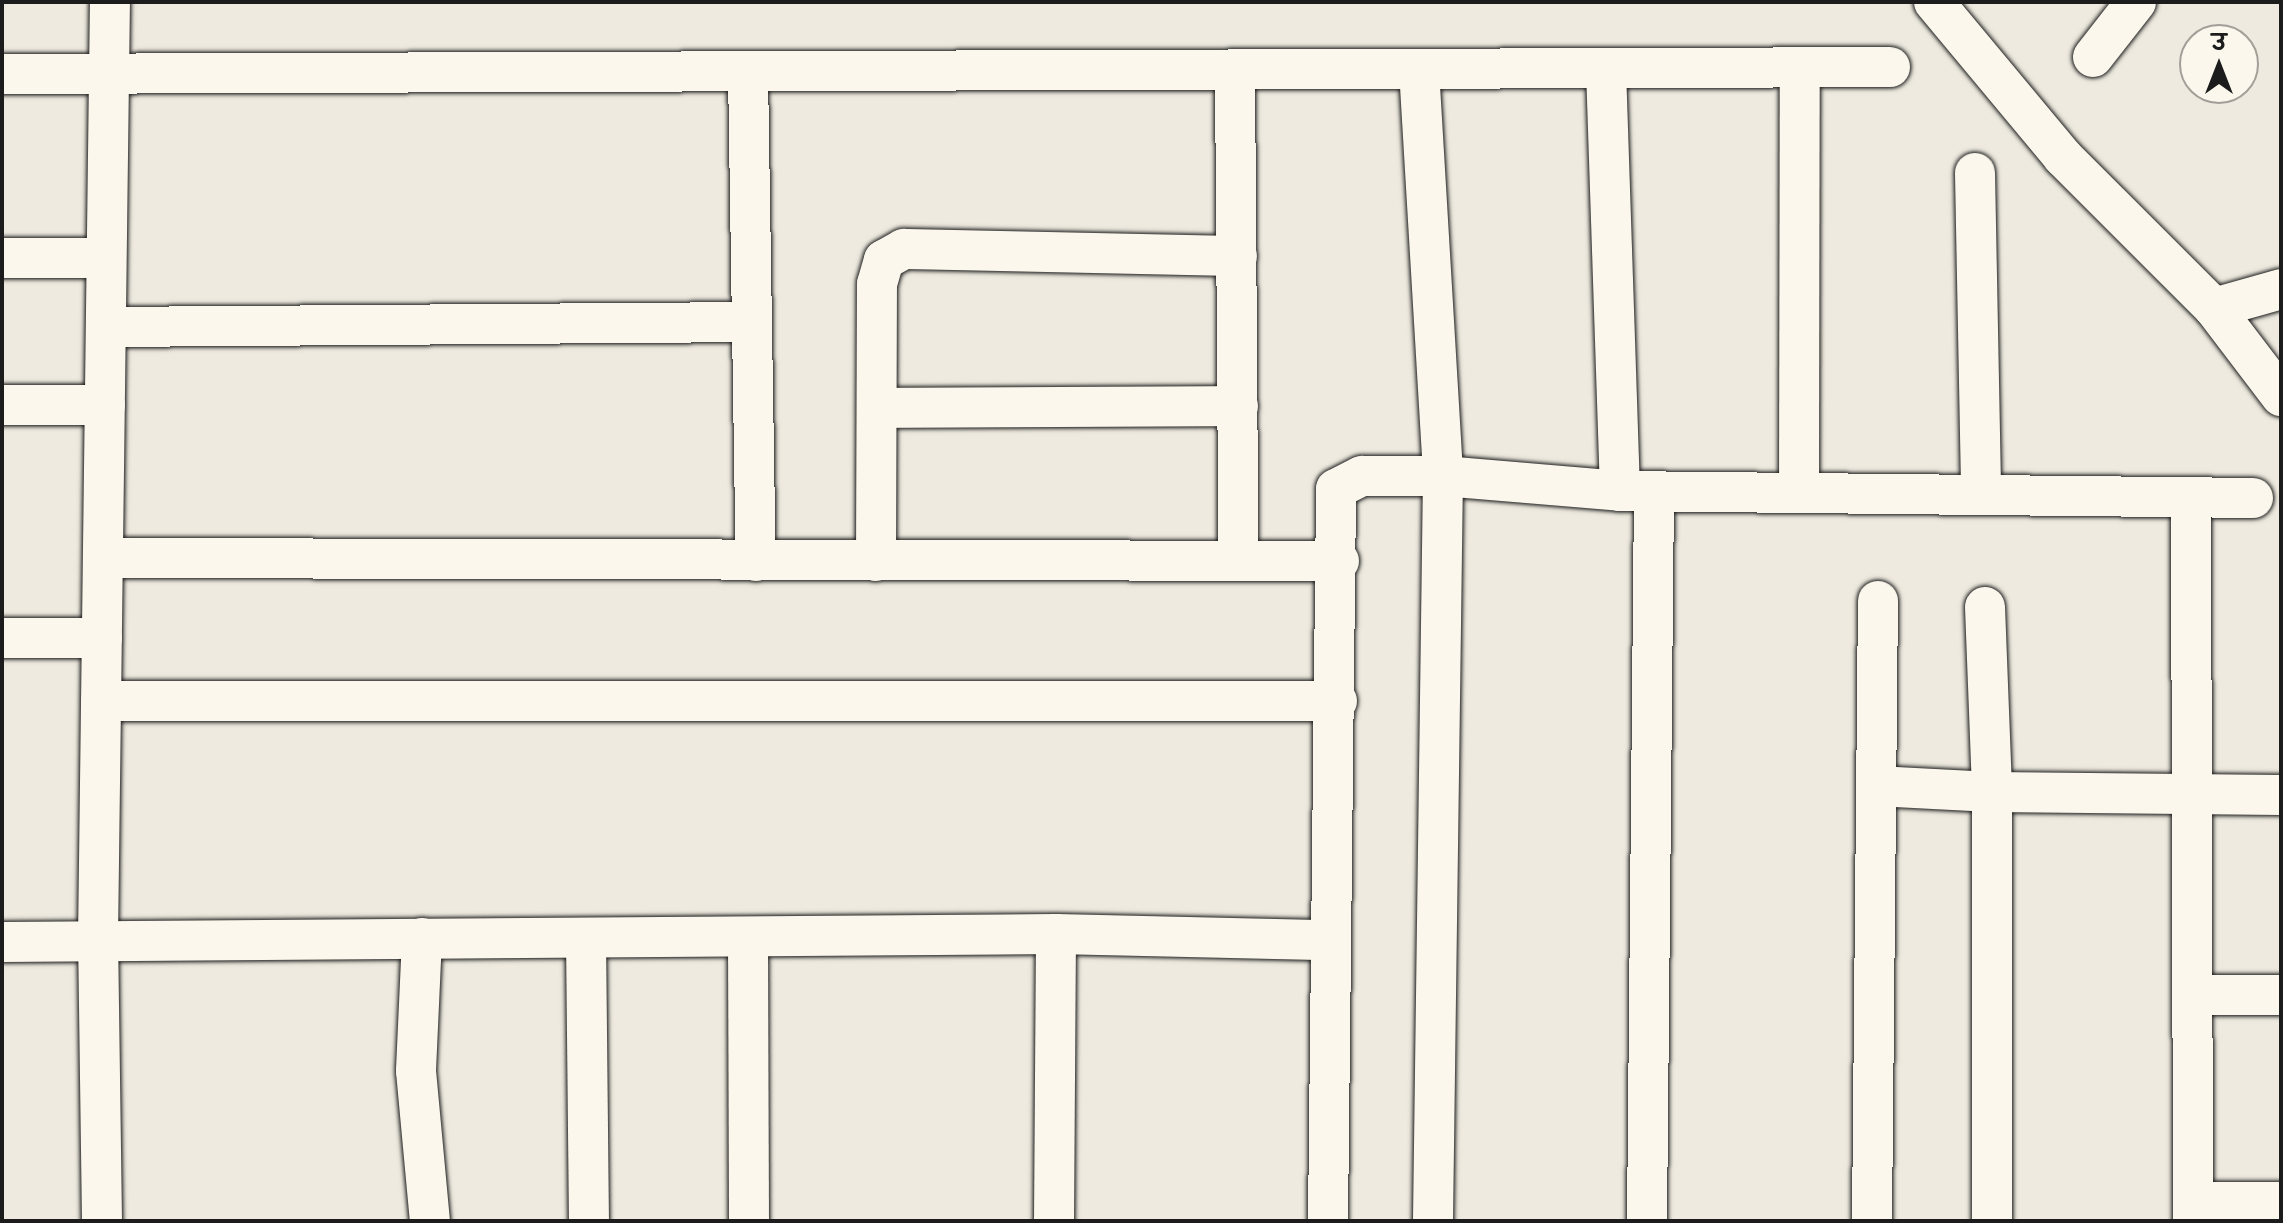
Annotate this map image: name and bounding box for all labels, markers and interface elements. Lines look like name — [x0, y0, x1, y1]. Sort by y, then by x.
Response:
north arrow — [2179, 24, 2259, 104]
text: उ — [2212, 27, 2226, 57]

